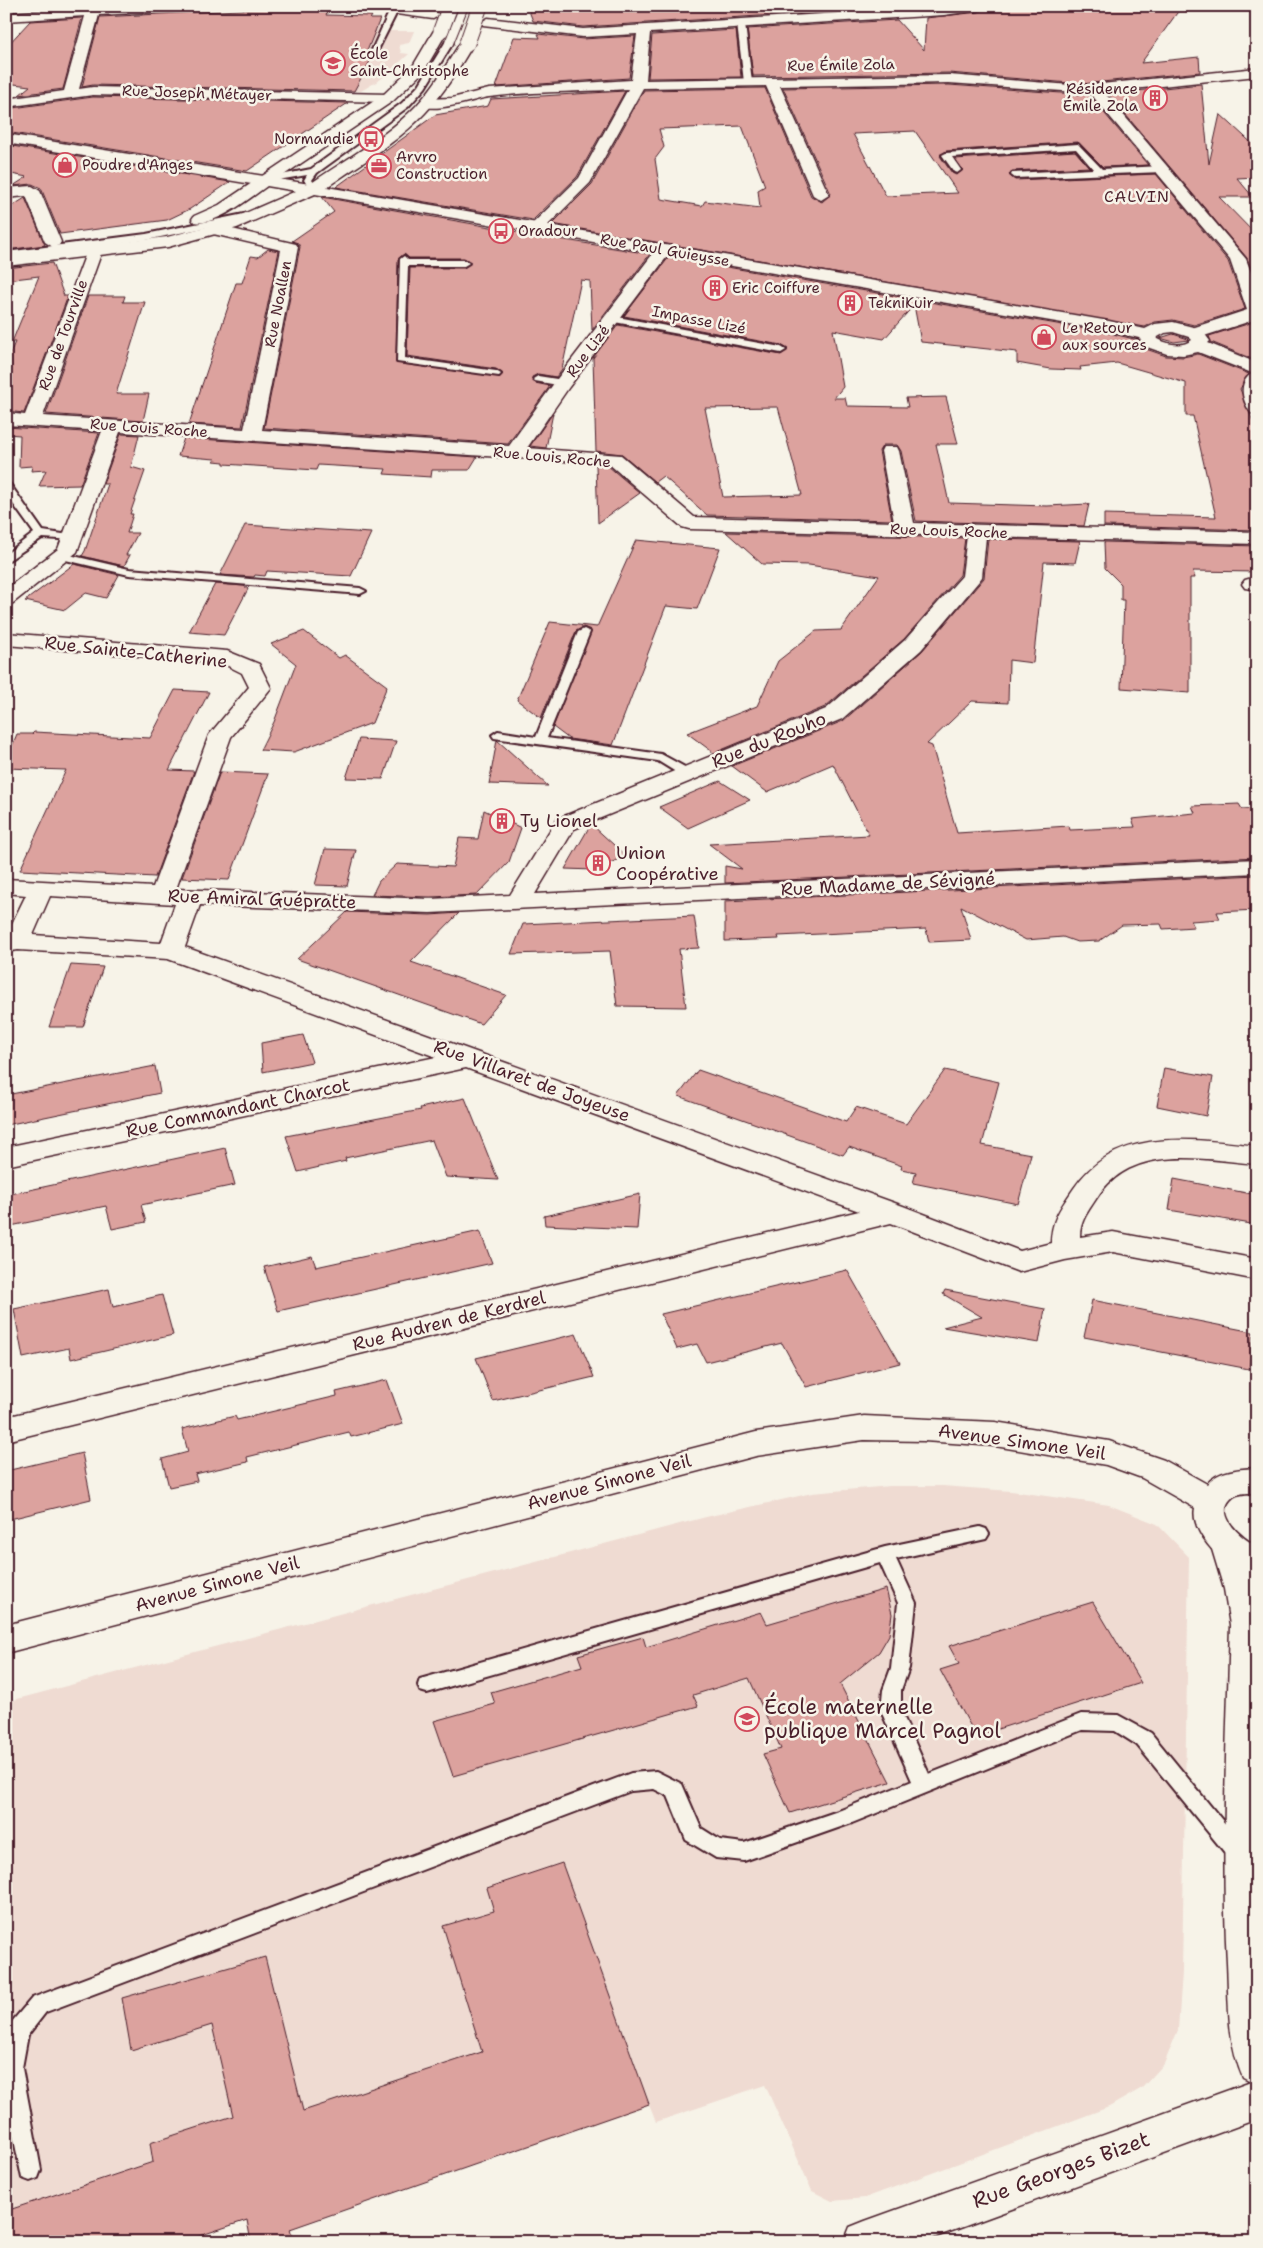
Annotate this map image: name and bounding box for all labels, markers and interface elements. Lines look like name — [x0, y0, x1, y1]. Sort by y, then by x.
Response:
place label: École Saint-Christophe — [350, 43, 469, 81]
school or university icon: École Saint-Christophe — [320, 50, 346, 76]
street label: Rue Émile Zola — [787, 53, 896, 76]
place label: Résidence Émile Zola — [1063, 79, 1139, 116]
street label: Rue Joseph Métayer — [122, 80, 272, 106]
building icon: Résidence Émile Zola — [1142, 85, 1168, 111]
bus stop icon: Normandie — [358, 126, 384, 152]
place label: Normandie — [274, 129, 354, 149]
place label: Arvro Construction — [396, 147, 487, 184]
shop icon: Poudre d'Anges — [52, 152, 78, 178]
office icon: Arvro Construction — [366, 153, 392, 179]
place label: Poudre d'Anges — [82, 155, 193, 175]
district label: CALVIN — [1104, 186, 1170, 207]
bus stop icon: Oradour — [488, 218, 514, 244]
place label: Oradour — [518, 221, 578, 241]
street label: Rue Paul Guieysse — [599, 229, 731, 271]
street label: Rue Noallen — [260, 259, 296, 349]
building icon: Eric Coiffure — [702, 275, 728, 301]
street label: Rue de Tourville — [34, 277, 92, 393]
place label: Eric Coiffure — [732, 278, 820, 298]
building icon: TekniKuir — [837, 290, 863, 316]
place label: TekniKuir — [868, 293, 934, 313]
street label: Impasse Lizé — [650, 301, 748, 339]
place label: Le Retour aux sources — [1062, 318, 1147, 355]
street label: Rue Lizé — [562, 321, 614, 381]
shop icon: Le Retour aux sources — [1031, 324, 1057, 350]
street label: Rue Louis Roche — [89, 414, 209, 442]
street label: Rue Louis Roche — [492, 442, 612, 472]
street label: Rue Louis Roche — [890, 519, 1008, 543]
street label: Rue Sainte-Catherine — [43, 630, 229, 674]
street label: Rue du Rouho — [708, 706, 830, 774]
building icon: Ty Lionel — [489, 808, 515, 834]
place label: Ty Lionel — [520, 809, 598, 833]
place label: Union Coopérative — [616, 841, 719, 886]
building icon: Union Coopérative — [585, 850, 611, 876]
street label: Rue Madame de Sévigné — [780, 866, 996, 902]
street label: Rue Amiral Guépratte — [167, 884, 357, 914]
street label: Rue Villaret de Joyeuse — [431, 1034, 633, 1128]
street label: Rue Commandant Charcot — [124, 1073, 352, 1143]
street label: Rue Audren de Kerdrel — [350, 1285, 549, 1357]
street label: Avenue Simone Veil — [937, 1418, 1108, 1466]
street label: Avenue Simone Veil — [524, 1448, 694, 1515]
street label: Avenue Simone Veil — [132, 1550, 302, 1617]
place label: École maternelle publique Marcel Pagnol — [764, 1692, 1002, 1745]
school or university icon: École maternelle publique Marcel Pagnol — [734, 1706, 760, 1732]
street label: Rue Georges Bizet — [969, 2125, 1153, 2215]

